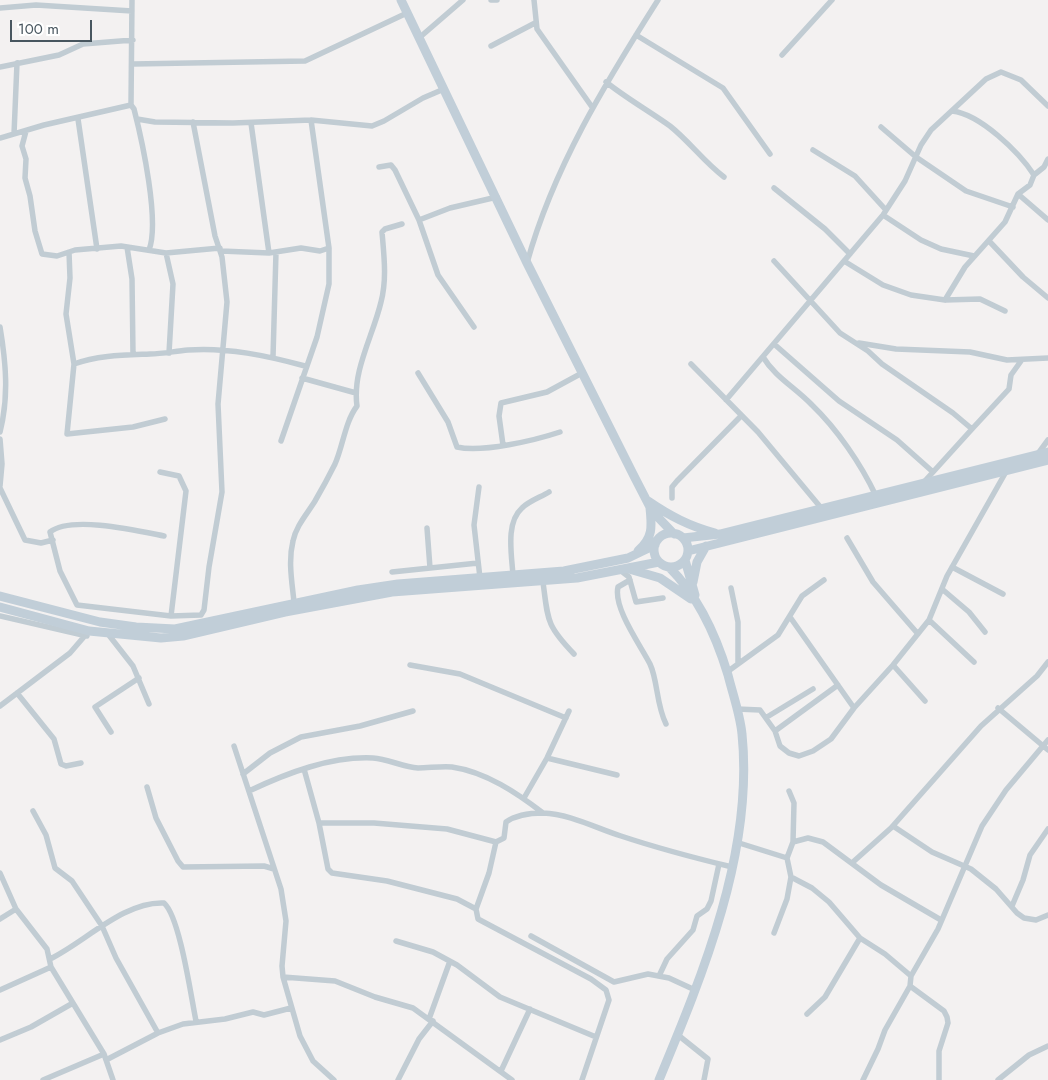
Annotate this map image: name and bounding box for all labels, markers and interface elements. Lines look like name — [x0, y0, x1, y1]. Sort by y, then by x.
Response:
scale bar — [12, 10, 95, 42]
text: 100 m — [18, 18, 59, 40]

